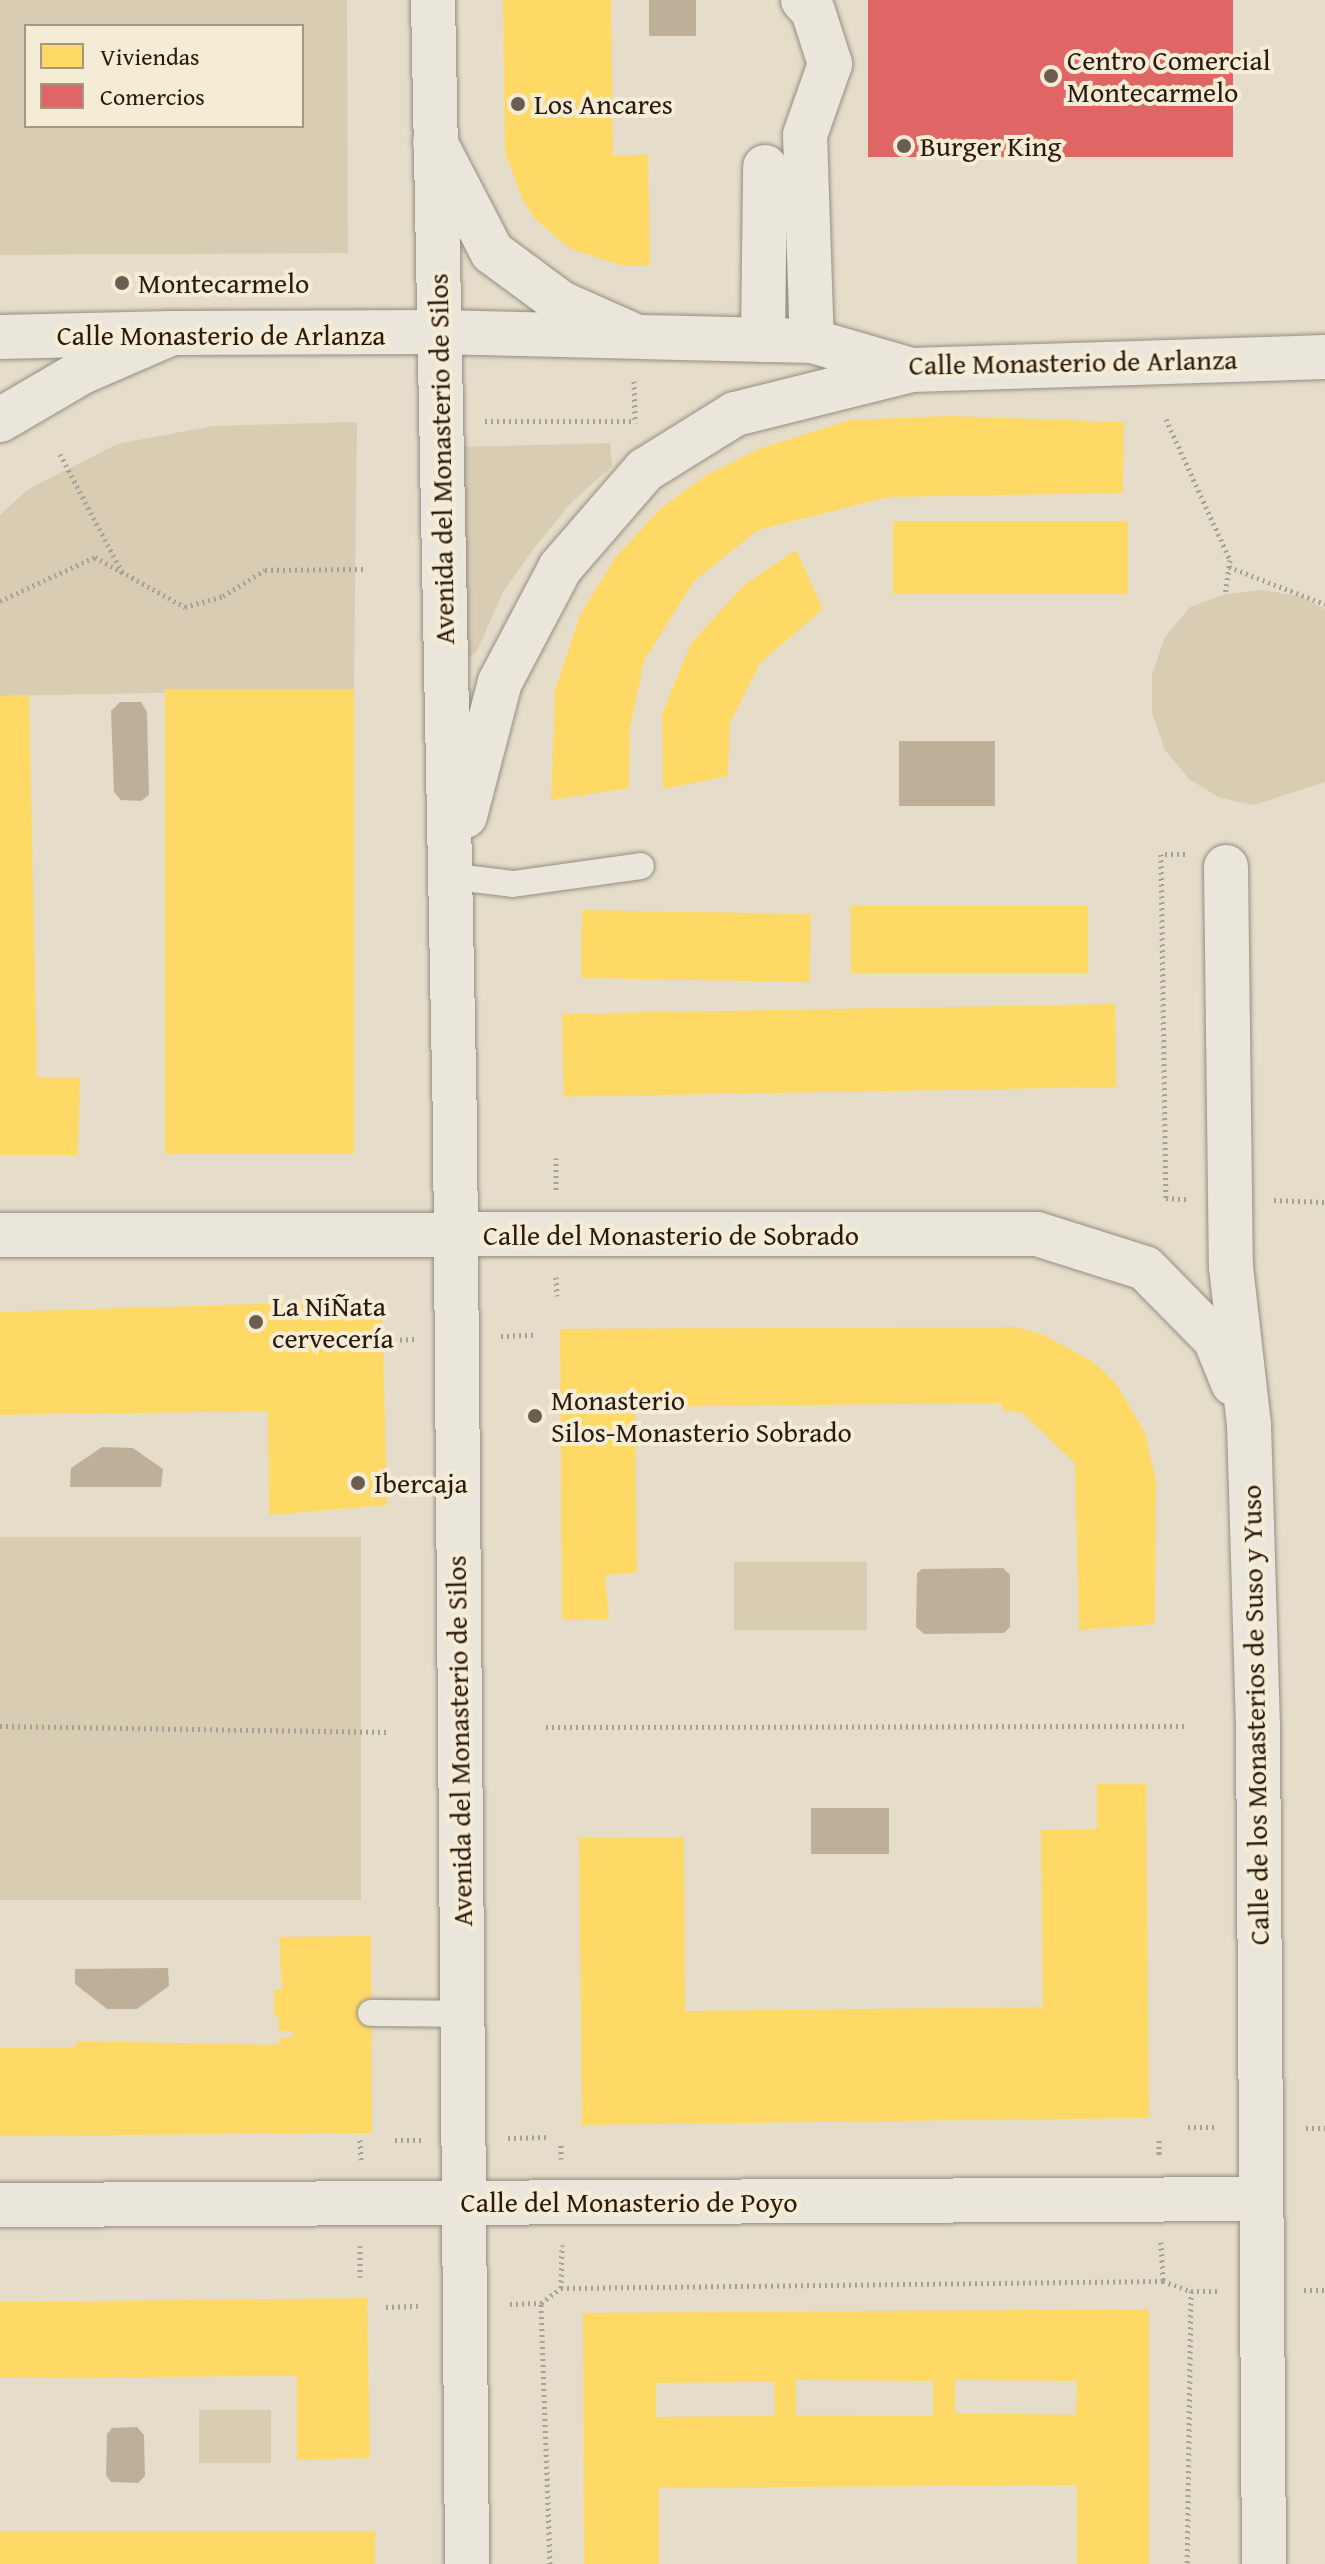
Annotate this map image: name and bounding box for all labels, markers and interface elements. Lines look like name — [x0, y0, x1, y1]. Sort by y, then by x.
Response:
legend — [24, 24, 304, 128]
text: Viviendas — [100, 39, 200, 74]
place label: Centro Comercial Montecarmelo — [1067, 43, 1271, 109]
marker: Centro Comercial Montecarmelo — [1042, 67, 1060, 85]
text: Comercios — [100, 79, 205, 114]
place label: Los Ancares — [534, 87, 673, 121]
marker: Los Ancares — [509, 95, 527, 113]
place label: Burger King — [920, 129, 1061, 163]
marker: Burger King — [895, 137, 913, 155]
place label: Montecarmelo — [138, 266, 309, 300]
street label: Avenida del Monasterio de Silos — [421, 273, 461, 645]
marker: Montecarmelo — [113, 274, 131, 292]
street label: Calle Monasterio de Arlanza — [57, 318, 385, 352]
street label: Calle Monasterio de Arlanza — [908, 342, 1238, 382]
street label: Calle del Monasterio de Sobrado — [483, 1218, 859, 1252]
place label: La NiÑata cervecería — [272, 1289, 394, 1355]
marker: La NiÑata cervecería — [247, 1313, 265, 1331]
place label: Monasterio Silos-Monasterio Sobrado — [551, 1383, 852, 1449]
marker: Monasterio Silos-Monasterio Sobrado — [526, 1407, 544, 1425]
place label: Ibercaja — [374, 1466, 468, 1500]
marker: Ibercaja — [349, 1474, 367, 1492]
street label: Calle de los Monasterios de Suso y Yuso — [1234, 1484, 1276, 1946]
street label: Avenida del Monasterio de Silos — [439, 1555, 479, 1927]
street label: Calle del Monasterio de Poyo — [460, 2185, 798, 2219]

